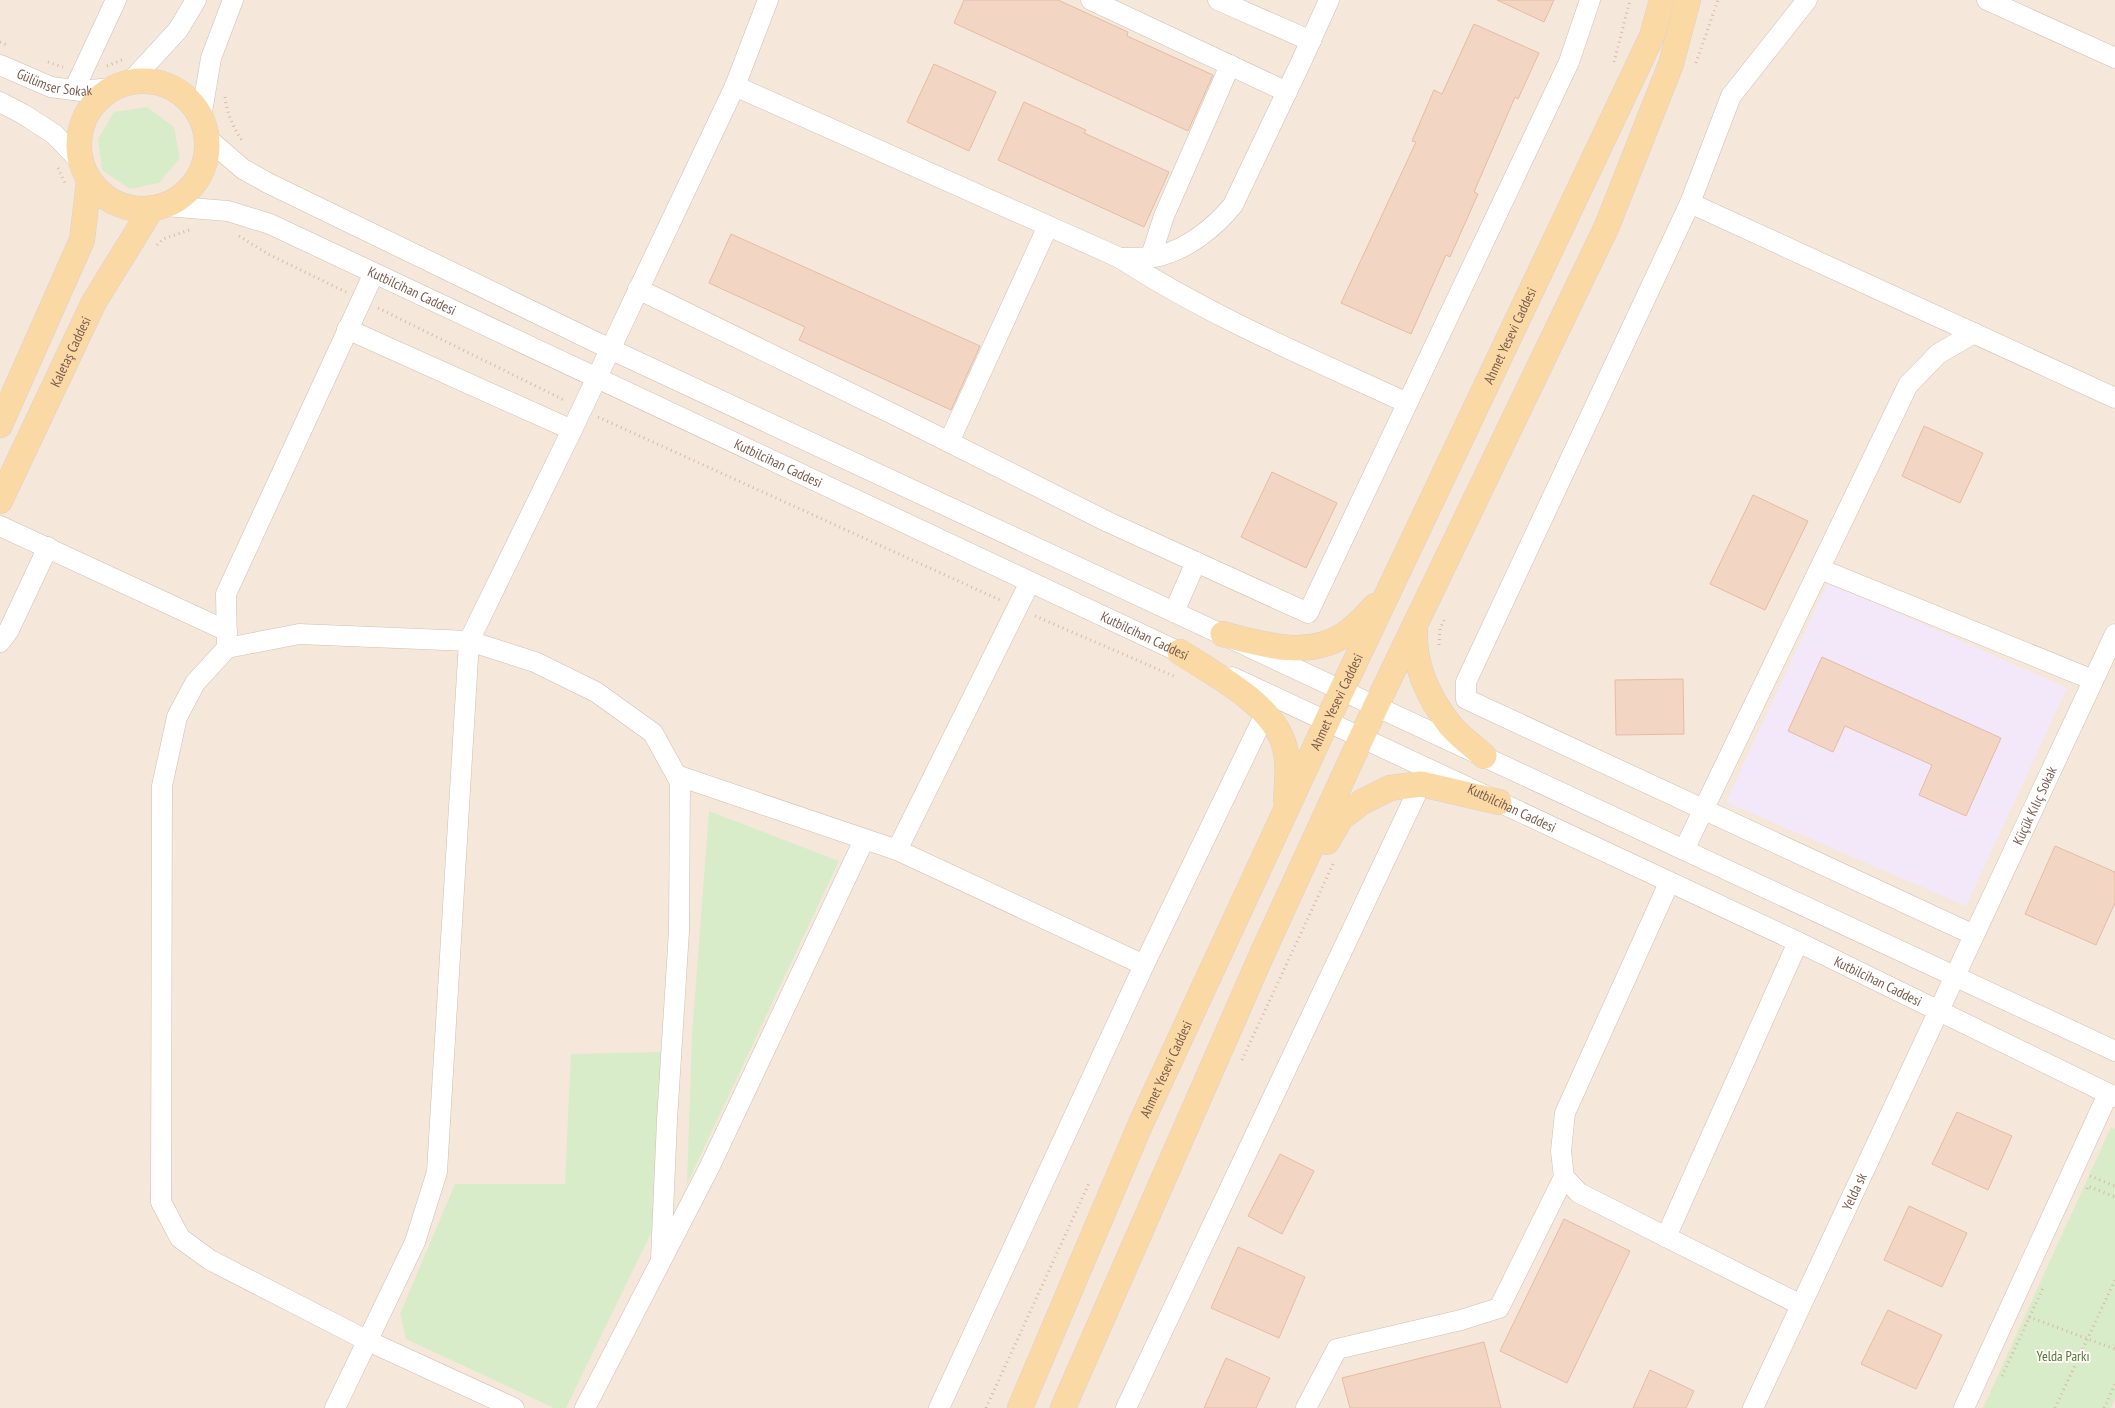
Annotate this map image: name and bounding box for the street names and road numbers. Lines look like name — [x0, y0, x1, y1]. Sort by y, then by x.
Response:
street label: Gülümser Sokak — [14, 64, 93, 100]
street label: Kutbilcihan Caddesi — [365, 262, 459, 319]
street label: Ahmet Yesevi Caddesi — [1479, 285, 1540, 387]
street label: Kaletaş Caddesi — [46, 314, 95, 390]
street label: Kutbilcihan Caddesi — [731, 435, 825, 492]
street label: Kutbilcihan Caddesi — [1098, 607, 1192, 664]
street label: Ahmet Yesevi Caddesi — [1306, 651, 1367, 753]
street label: Küçük Kılıç Sokak — [2009, 763, 2061, 848]
street label: Kutbilcihan Caddesi — [1465, 780, 1559, 836]
street label: Kutbilcihan Caddesi — [1831, 952, 1925, 1010]
street label: Ahmet Yesevi Caddesi — [1136, 1018, 1196, 1120]
street label: Yelda sk — [1838, 1169, 1871, 1213]

